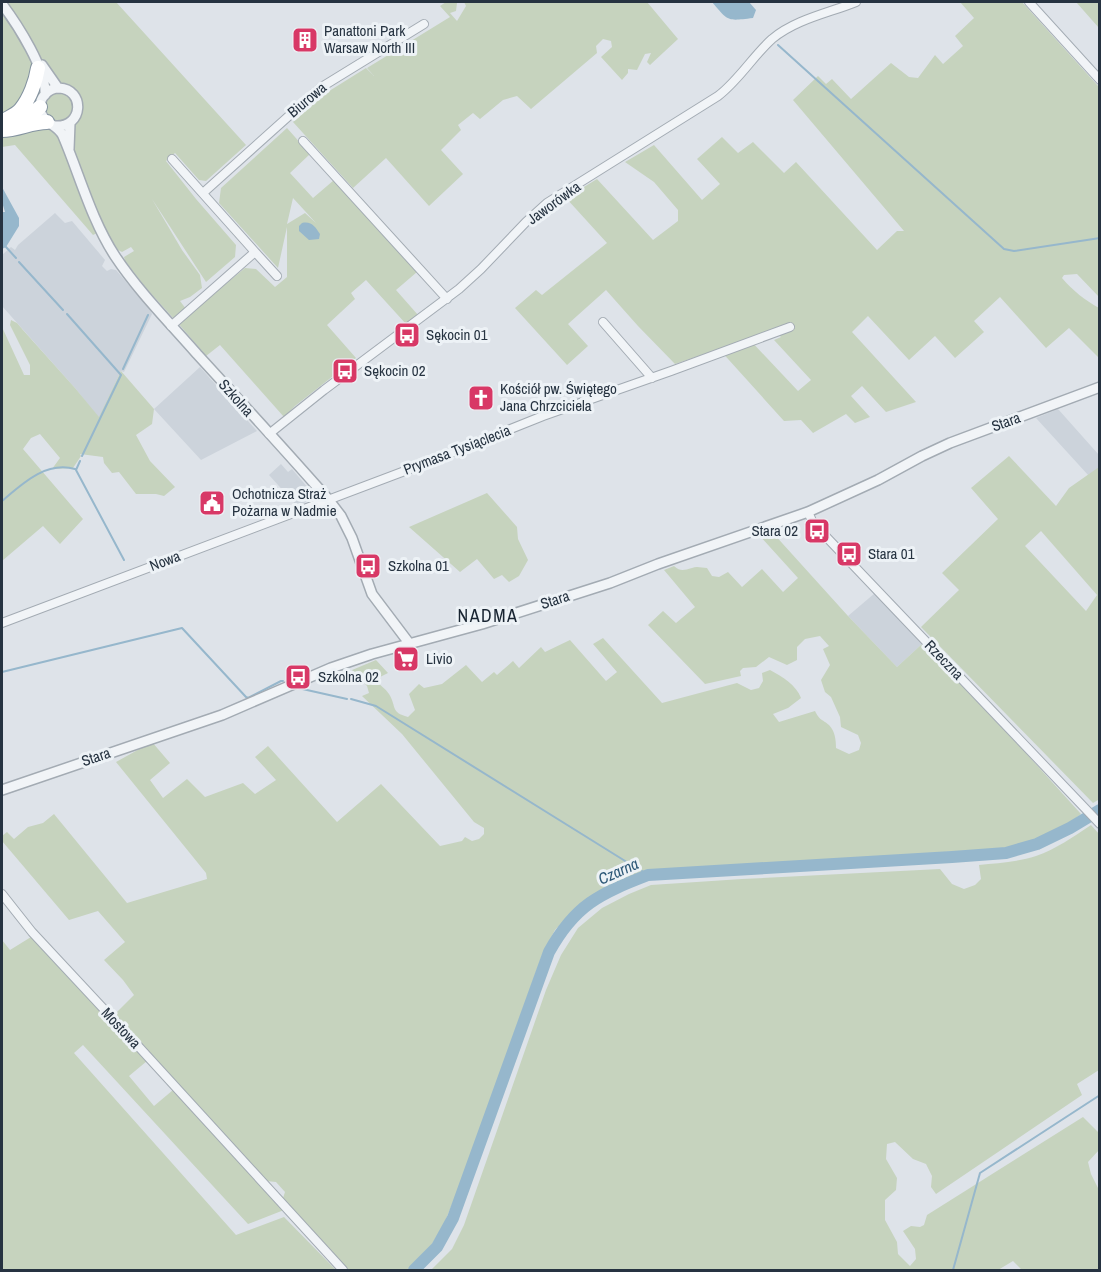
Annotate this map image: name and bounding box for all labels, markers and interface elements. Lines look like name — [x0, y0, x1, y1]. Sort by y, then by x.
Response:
place label: Panattoni Park Warsaw North III — [324, 20, 415, 58]
building icon: Panattoni Park Warsaw North III — [290, 25, 320, 55]
street label: Biurowa — [283, 77, 331, 122]
street label: Jaworówka — [523, 176, 585, 229]
bus stop icon: Sękocin 01 — [392, 320, 422, 350]
place label: Sękocin 01 — [426, 324, 488, 345]
bus stop icon: Sękocin 02 — [330, 356, 360, 386]
place label: Sękocin 02 — [364, 360, 426, 381]
street label: Szkolna — [214, 374, 259, 421]
place label: Kościół pw. Świętego Jana Chrzciciela — [500, 378, 617, 416]
church icon: Kościół pw. Świętego Jana Chrzciciela — [466, 383, 496, 413]
street label: Stara — [988, 407, 1023, 436]
street label: Prymasa Tysiąclecia — [400, 419, 514, 480]
place label: Ochotnicza Straż Pożarna w Nadmie — [232, 483, 337, 521]
public building icon: Ochotnicza Straż Pożarna w Nadmie — [197, 488, 227, 518]
bus stop icon: Stara 02 — [802, 516, 832, 546]
place label: Stara 02 — [751, 520, 798, 541]
bus stop icon: Stara 01 — [834, 539, 864, 569]
place label: Stara 01 — [868, 543, 915, 564]
street label: Nowa — [146, 545, 183, 576]
bus stop icon: Szkolna 01 — [353, 551, 383, 581]
place label: Szkolna 01 — [388, 555, 449, 576]
street label: Stara — [538, 585, 572, 614]
district label: NADMA — [458, 603, 518, 628]
street label: Rzeczna — [920, 635, 969, 684]
supermarket icon: Livio — [391, 644, 421, 674]
place label: Livio — [426, 648, 453, 669]
bus stop icon: Szkolna 02 — [283, 662, 313, 692]
place label: Szkolna 02 — [318, 666, 379, 687]
street label: Stara — [79, 742, 113, 771]
water label: Czarna — [594, 852, 642, 890]
street label: Mostowa — [97, 1002, 146, 1053]

